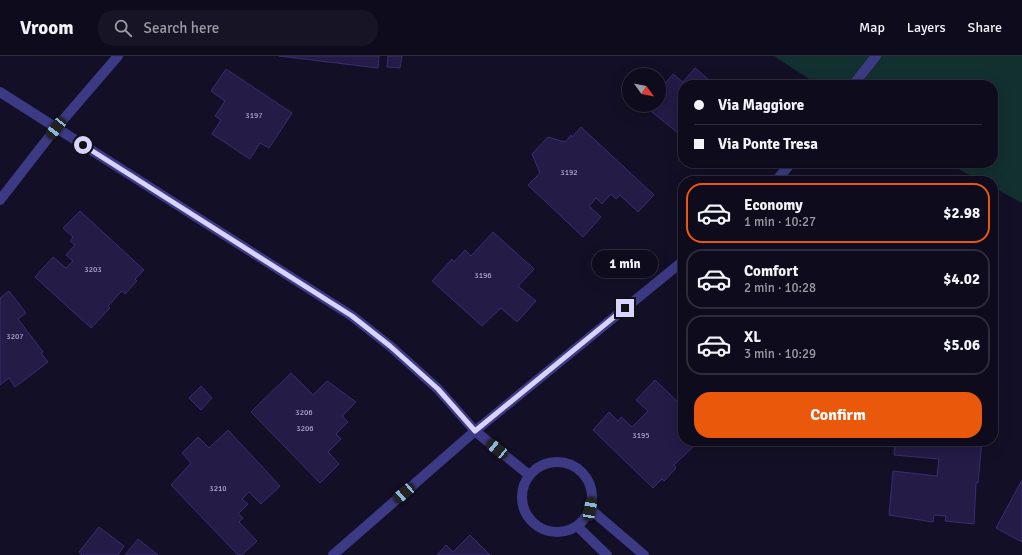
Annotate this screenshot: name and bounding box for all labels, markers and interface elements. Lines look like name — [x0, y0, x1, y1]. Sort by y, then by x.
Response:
search box — [98, 10, 378, 46]
text: Vroom — [20, 16, 74, 40]
icon: search — [112, 17, 134, 39]
text: Search here — [144, 19, 219, 37]
text: Map — [859, 19, 885, 36]
text: Layers — [907, 19, 946, 36]
text: Share — [968, 19, 1002, 36]
north arrow — [622, 68, 666, 112]
map controls — [622, 68, 666, 112]
text: Via Maggiore — [718, 96, 804, 114]
house number: 3197 — [245, 110, 263, 120]
car — [44, 115, 68, 141]
text: Via Ponte Tresa — [718, 135, 818, 153]
route start — [74, 136, 92, 154]
house number: 3192 — [560, 167, 578, 177]
icon: car — [696, 195, 732, 231]
text: Economy — [744, 196, 803, 214]
text: $2.98 — [943, 204, 980, 222]
text: 1 min · 10:27 — [744, 214, 816, 230]
callout: 1 min — [592, 250, 658, 278]
text: 1 min — [609, 256, 641, 272]
icon: car — [696, 261, 732, 297]
text: Comfort — [744, 262, 798, 280]
house number: 3203 — [84, 264, 102, 274]
house number: 3196 — [474, 270, 492, 280]
text: $4.02 — [943, 270, 980, 288]
text: 2 min · 10:28 — [744, 280, 816, 296]
route end — [616, 299, 634, 317]
icon: car — [696, 327, 732, 363]
text: XL — [744, 328, 761, 346]
house number: 3207 — [6, 331, 24, 341]
text: $5.06 — [943, 336, 980, 354]
text: 3 min · 10:29 — [744, 346, 816, 362]
button: Confirm — [694, 392, 982, 438]
house number: 3206 — [295, 407, 313, 417]
house number: 3206 — [296, 423, 314, 433]
house number: 3195 — [632, 430, 650, 440]
car — [484, 437, 510, 461]
car — [391, 481, 417, 505]
house number: 3210 — [209, 483, 227, 493]
car — [582, 496, 598, 522]

